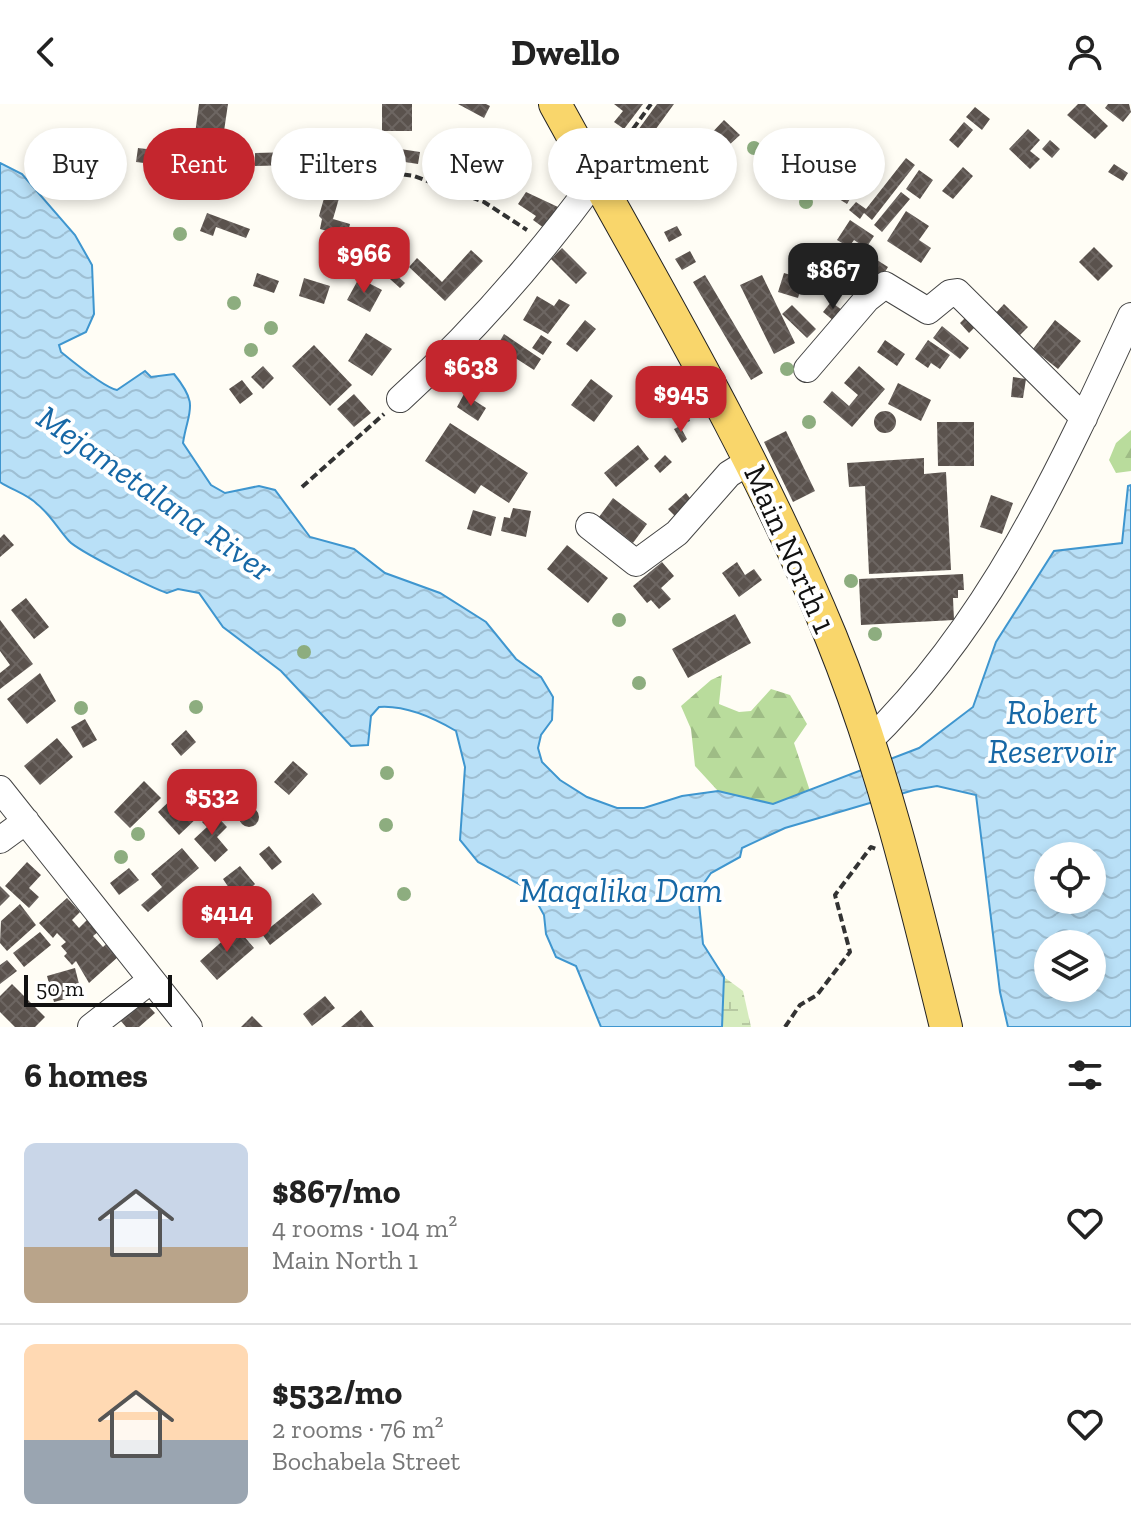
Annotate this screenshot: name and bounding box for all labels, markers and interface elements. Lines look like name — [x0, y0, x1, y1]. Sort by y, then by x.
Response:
icon: back — [24, 30, 68, 74]
icon: person — [1063, 30, 1107, 74]
text: Dwello — [511, 31, 620, 74]
chip: Buy — [24, 128, 127, 200]
chip: Rent — [143, 128, 255, 200]
chip: Filters — [271, 128, 406, 200]
chip: New — [422, 128, 532, 200]
chip: Apartment — [548, 128, 737, 200]
chip: House — [753, 128, 885, 200]
pin: $966 — [317, 227, 411, 295]
text: $966 — [337, 237, 391, 269]
pin: $867 — [786, 243, 880, 311]
text: $867 — [806, 253, 860, 285]
pin: $638 — [424, 340, 518, 408]
text: $638 — [444, 350, 498, 382]
pin: $945 — [634, 366, 728, 434]
text: $945 — [653, 376, 709, 408]
water label: Mejametalana River — [29, 396, 281, 590]
street label: Main North 1 — [736, 459, 844, 639]
water label: Robert Reservoir — [988, 692, 1116, 772]
pin: $532 — [165, 769, 259, 837]
text: $532 — [185, 779, 239, 811]
map controls — [1034, 842, 1106, 1002]
button: locate — [1034, 842, 1106, 914]
water label: Maqalika Dam — [519, 870, 723, 911]
pin: $414 — [180, 886, 274, 954]
text: $414 — [201, 896, 253, 928]
button: layers — [1034, 930, 1106, 1002]
scale bar — [24, 971, 172, 1007]
text: 50 m — [36, 975, 84, 1002]
icon: filters — [1063, 1053, 1107, 1097]
text: 6 homes — [24, 1055, 148, 1096]
text: $867/mo — [272, 1171, 400, 1212]
icon: home — [88, 1175, 184, 1271]
icon: heart — [1063, 1201, 1107, 1245]
text: 4 rooms · 104 m² — [272, 1212, 457, 1244]
text: Main North 1 — [272, 1244, 418, 1276]
text: $532/mo — [272, 1372, 402, 1413]
icon: home — [88, 1376, 184, 1472]
icon: heart — [1063, 1402, 1107, 1446]
text: 2 rooms · 76 m² — [272, 1413, 444, 1445]
text: Bochabela Street — [272, 1445, 460, 1477]

